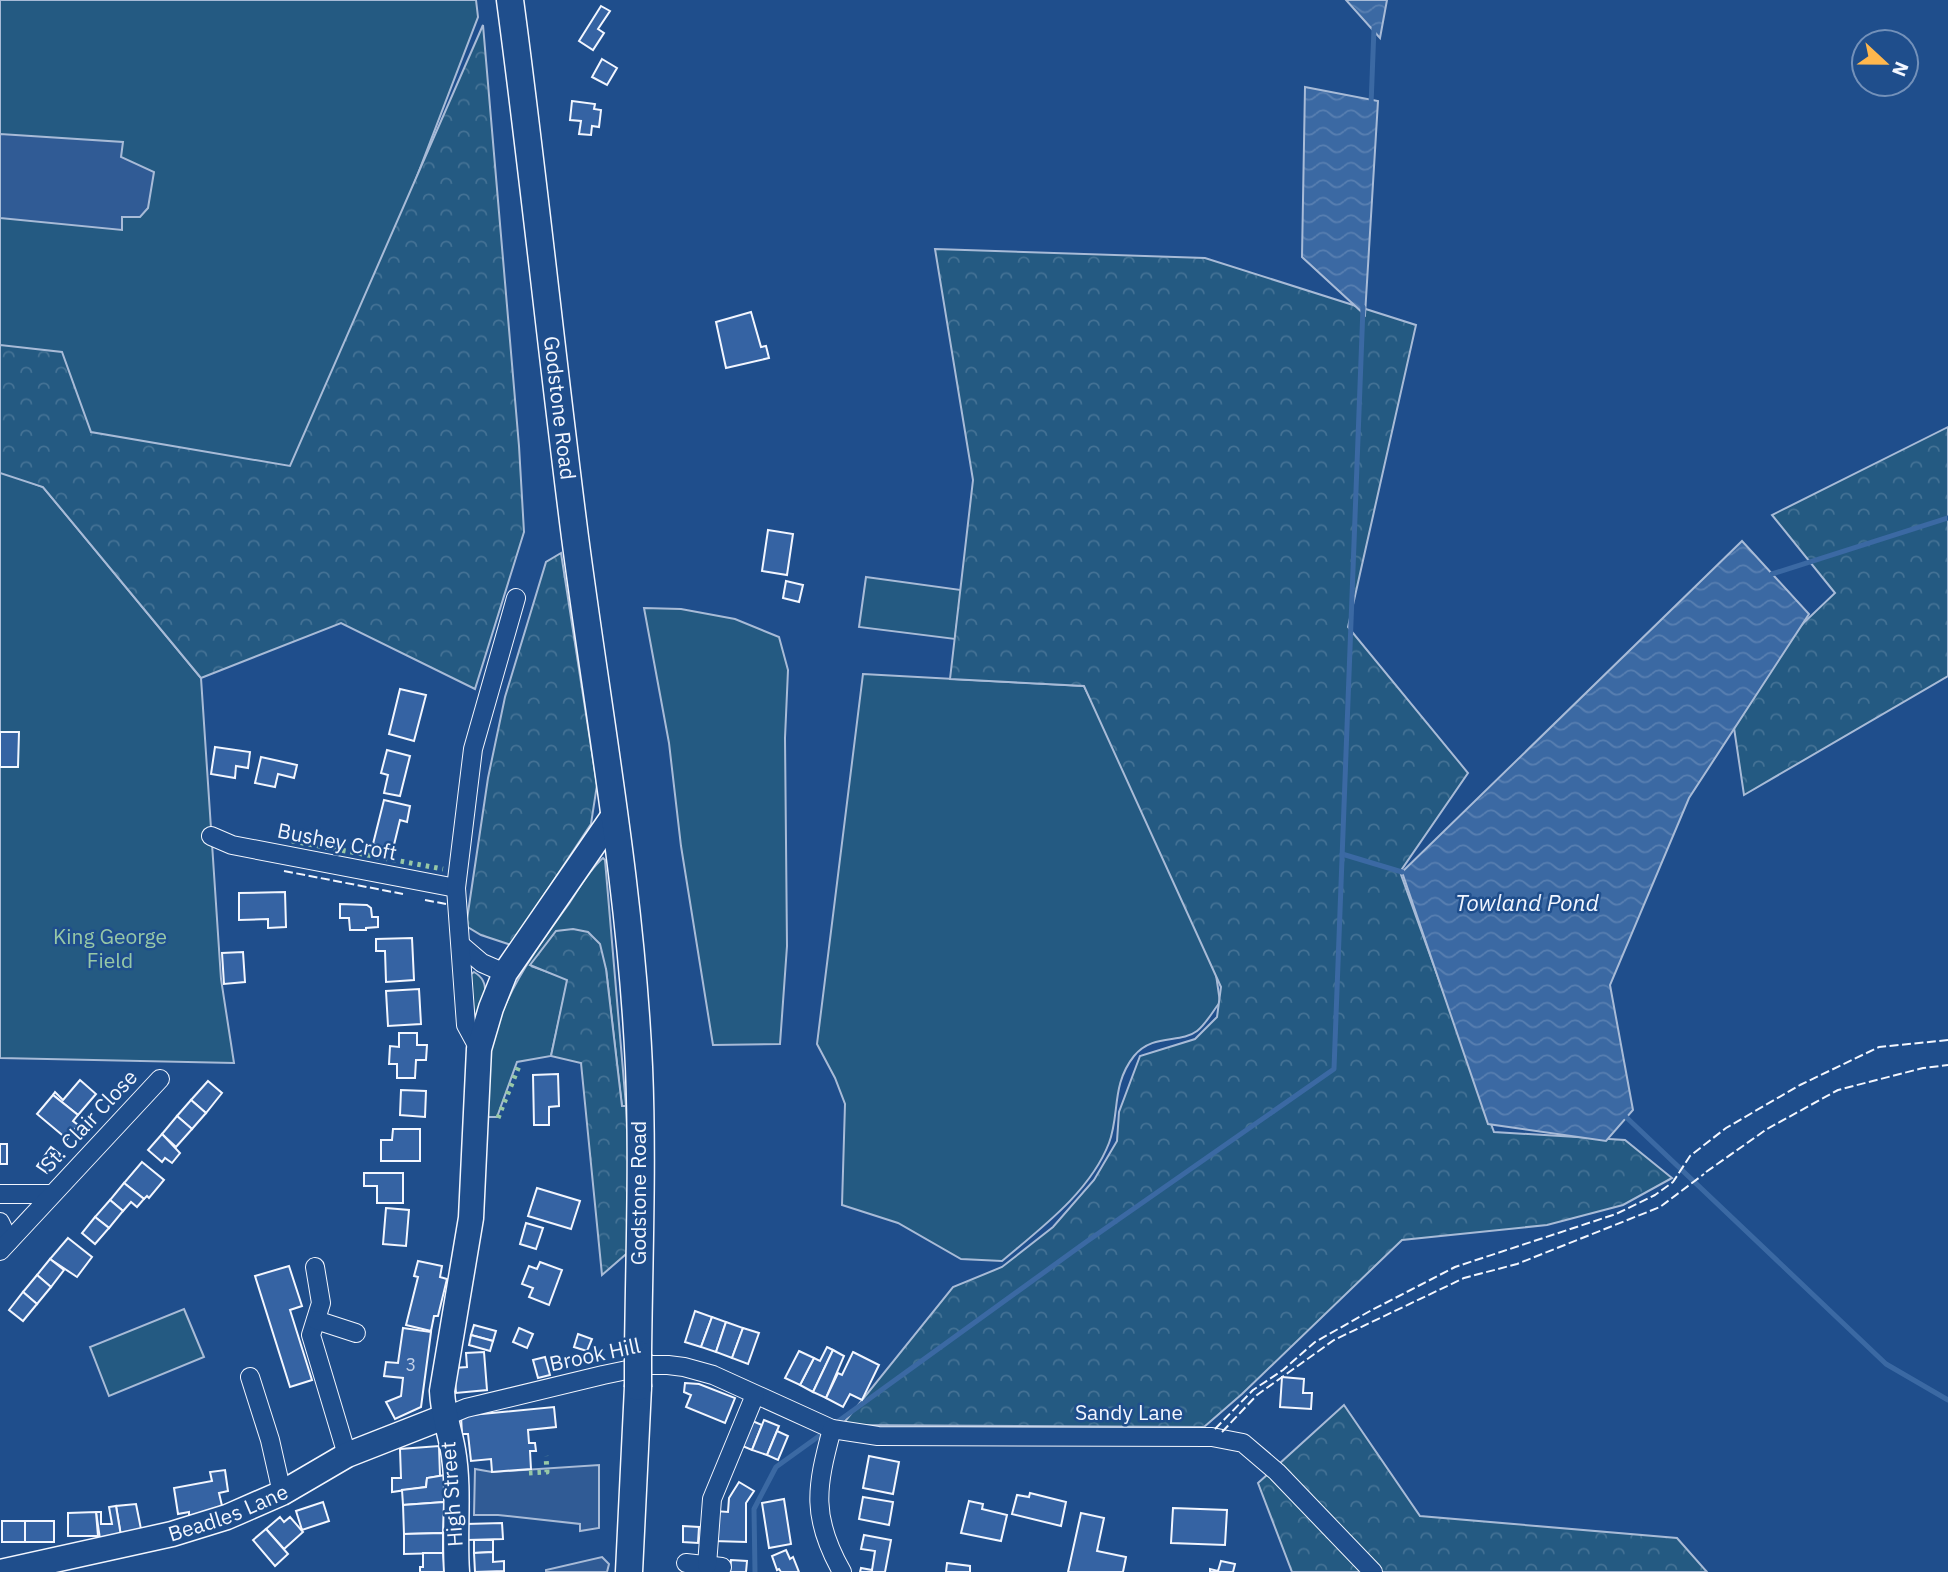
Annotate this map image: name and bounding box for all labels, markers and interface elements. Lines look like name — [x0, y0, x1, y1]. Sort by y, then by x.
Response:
north arrow — [1850, 28, 1920, 98]
text: N — [1887, 58, 1914, 80]
street label: Godstone Road — [538, 335, 583, 481]
street label: Bushey Croft — [275, 816, 399, 866]
water label: Towland Pond — [1455, 887, 1600, 917]
park label: King George Field — [53, 922, 167, 974]
street label: St. Clair Close — [34, 1063, 143, 1178]
street label: Godstone Road — [624, 1121, 652, 1265]
street label: Brook Hill — [547, 1331, 643, 1377]
house number: 3 — [406, 1353, 416, 1376]
street label: Sandy Lane — [1075, 1398, 1183, 1426]
street label: High Street — [433, 1440, 469, 1548]
street label: Beadles Lane — [164, 1477, 292, 1547]

